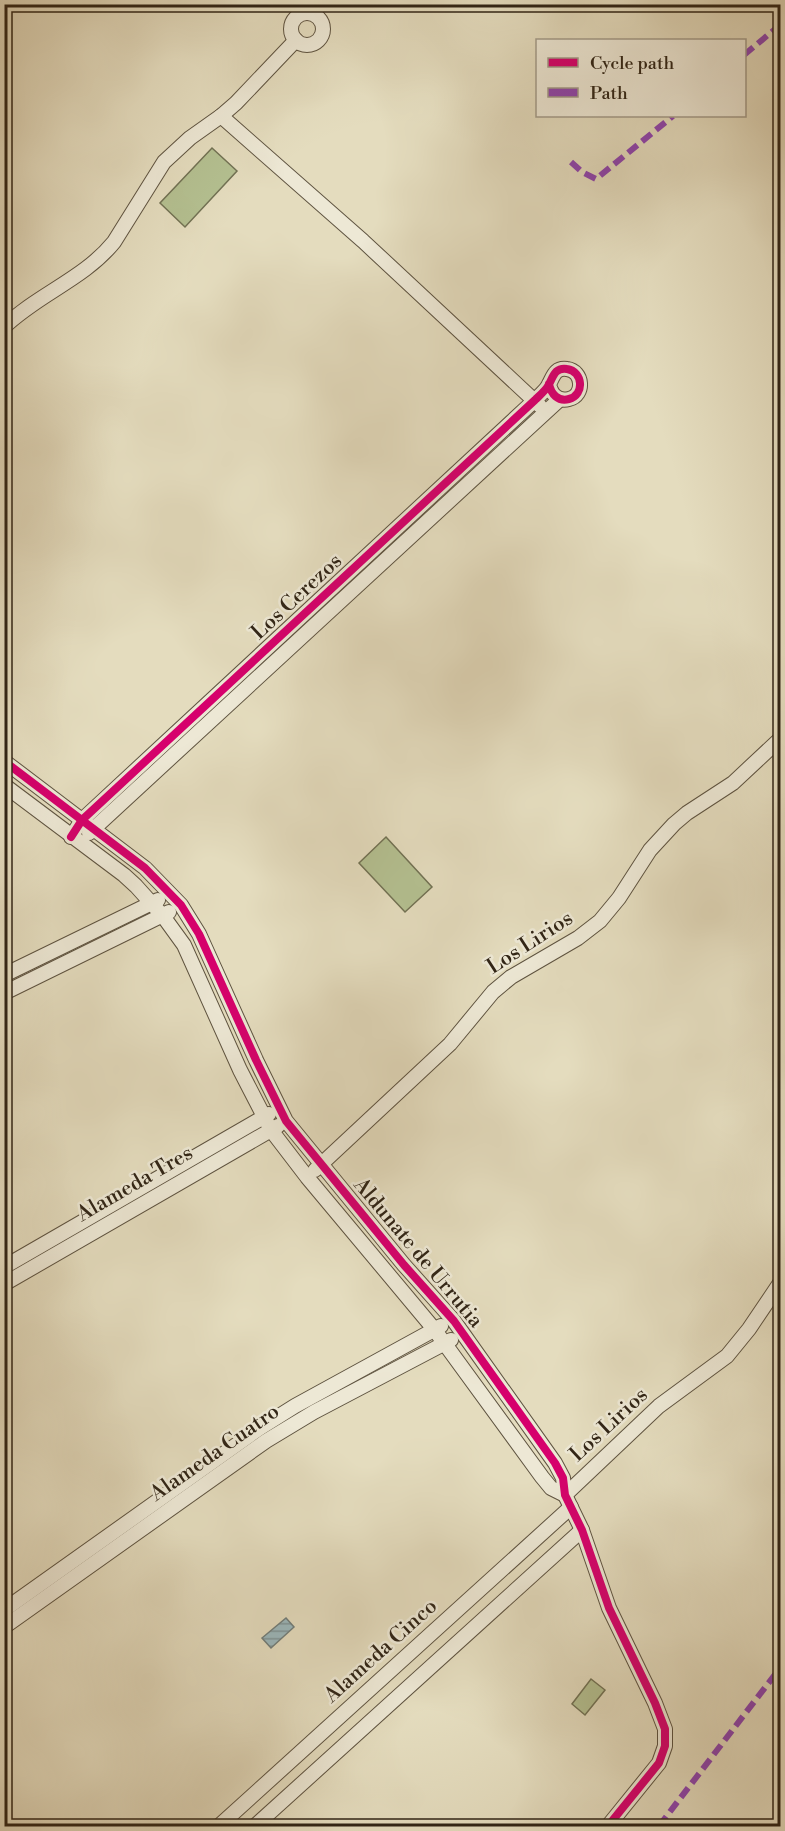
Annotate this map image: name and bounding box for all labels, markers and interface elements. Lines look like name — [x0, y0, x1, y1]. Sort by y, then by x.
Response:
legend — [536, 39, 746, 117]
text: Cycle path — [590, 52, 674, 75]
text: Path — [590, 82, 628, 105]
street label: Los Cerezos — [246, 548, 348, 646]
street label: Los Lirios — [482, 906, 578, 980]
street label: Alameda Tres — [71, 1140, 198, 1228]
street label: Aldunate de Urrutia — [347, 1172, 489, 1334]
street label: Los Lirios — [564, 1382, 654, 1468]
street label: Alameda Cuatro — [144, 1399, 285, 1508]
street label: Alameda Cinco — [318, 1593, 443, 1709]

